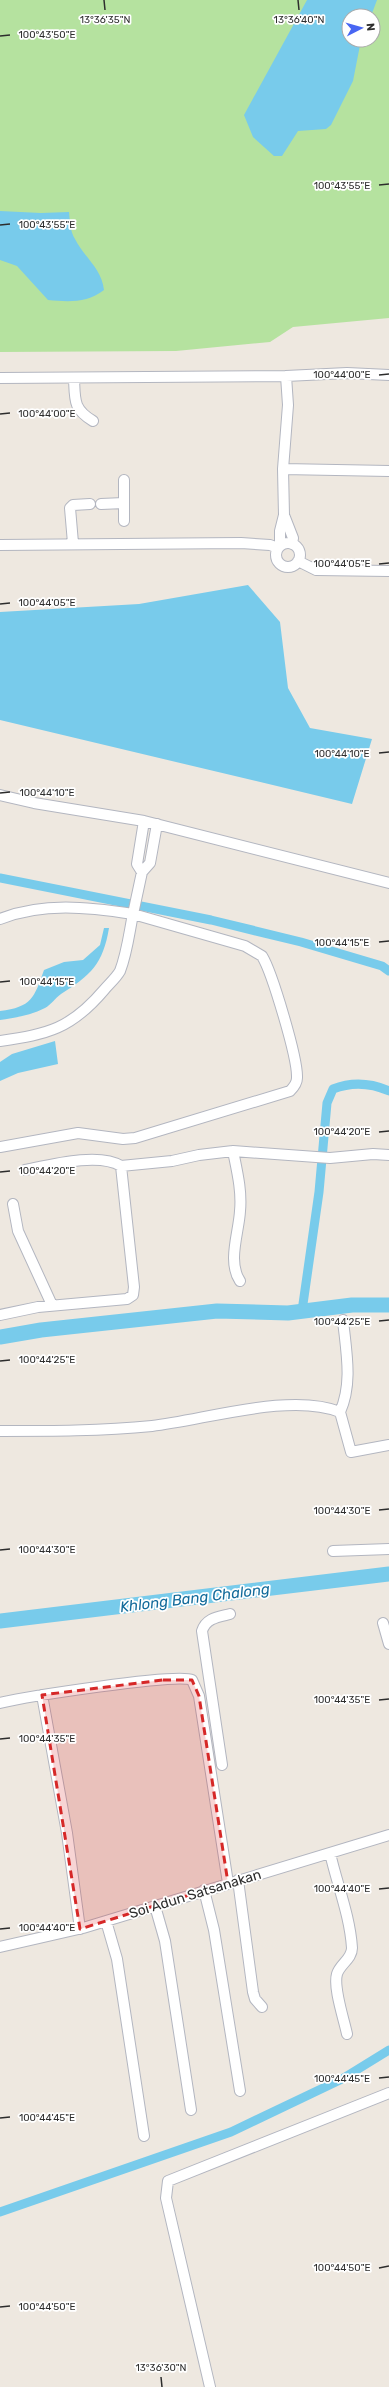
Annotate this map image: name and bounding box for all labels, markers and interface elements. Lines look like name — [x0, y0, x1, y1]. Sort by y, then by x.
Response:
north arrow — [341, 8, 381, 48]
text: 13°36'35"N — [80, 14, 130, 26]
text: 13°36'40"N — [274, 14, 324, 26]
text: N — [364, 22, 377, 32]
text: 100°43'50"E — [19, 29, 75, 41]
text: 100°43'55"E — [314, 180, 370, 192]
text: 100°43'55"E — [19, 219, 75, 231]
text: 100°44'00"E — [313, 369, 371, 381]
text: 100°44'00"E — [18, 408, 76, 420]
text: 100°44'05"E — [314, 558, 370, 570]
text: 100°44'05"E — [19, 597, 75, 609]
text: 100°44'10"E — [314, 748, 370, 760]
text: 100°44'10"E — [19, 787, 75, 799]
text: 100°44'15"E — [315, 937, 369, 949]
text: 100°44'15"E — [20, 976, 74, 988]
text: 100°44'20"E — [314, 1126, 370, 1138]
text: 100°44'20"E — [19, 1165, 75, 1177]
text: 100°44'25"E — [314, 1316, 370, 1328]
text: 100°44'25"E — [19, 1354, 75, 1366]
text: 100°44'30"E — [314, 1505, 370, 1517]
text: 100°44'30"E — [19, 1544, 75, 1556]
water label: Khlong Bang Chalong — [119, 1580, 271, 1616]
text: 100°44'35"E — [314, 1694, 370, 1706]
text: 100°44'35"E — [19, 1733, 75, 1745]
street label: Soi Adun Satsanakan — [127, 1866, 263, 1922]
text: 100°44'40"E — [314, 1883, 370, 1895]
text: 100°44'40"E — [19, 1922, 75, 1934]
text: 100°44'45"E — [314, 2073, 370, 2085]
text: 100°44'45"E — [19, 2112, 75, 2124]
text: 100°44'50"E — [314, 2262, 370, 2274]
text: 100°44'50"E — [19, 2301, 75, 2313]
text: 13°36'30"N — [135, 2362, 187, 2374]

